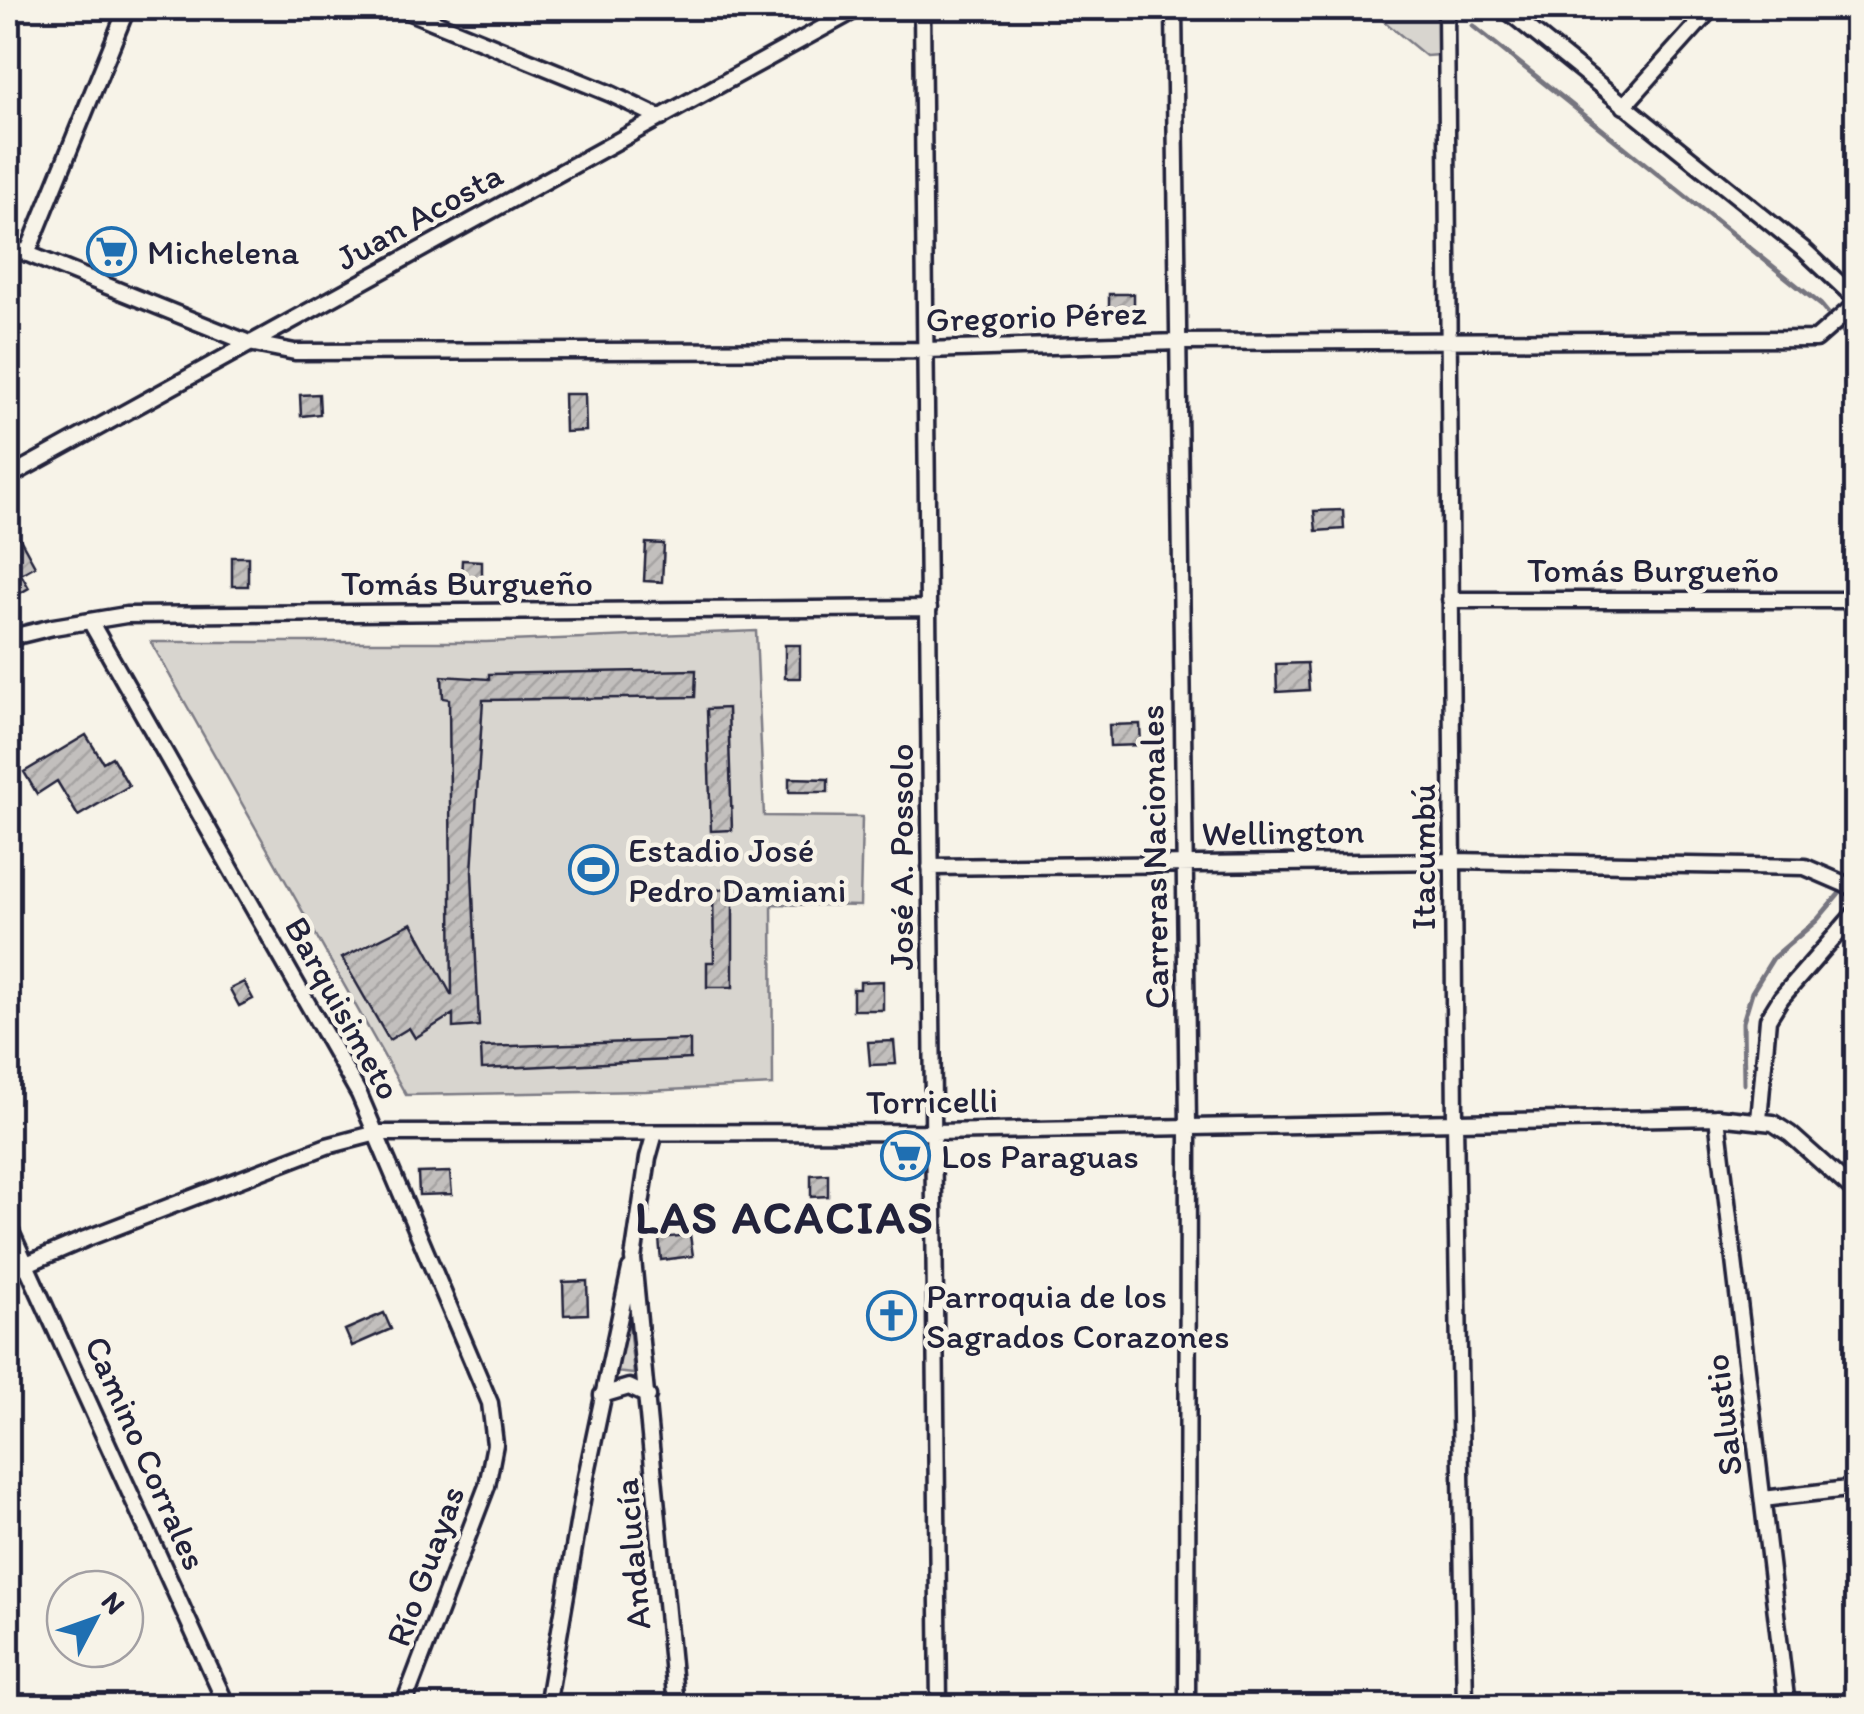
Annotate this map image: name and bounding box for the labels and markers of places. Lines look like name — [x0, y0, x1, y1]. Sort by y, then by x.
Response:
supermarket icon: Michelena — [86, 226, 138, 278]
place label: Michelena — [147, 231, 299, 273]
place label: Estadio José Pedro Damiani — [628, 829, 846, 911]
sports icon: Estadio José Pedro Damiani — [567, 844, 619, 896]
supermarket icon: Los Paraguas — [880, 1130, 932, 1182]
place label: Los Paraguas — [941, 1135, 1139, 1177]
place label: Parroquia de los Sagrados Corazones — [926, 1275, 1229, 1357]
church icon: Parroquia de los Sagrados Corazones — [865, 1290, 917, 1342]

